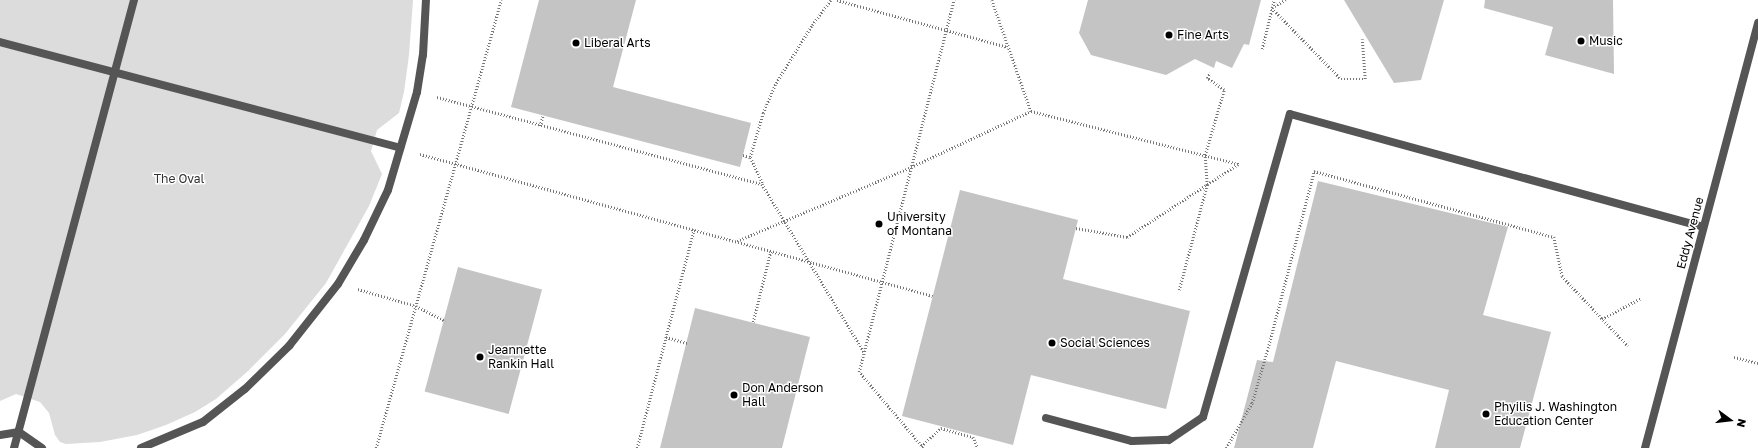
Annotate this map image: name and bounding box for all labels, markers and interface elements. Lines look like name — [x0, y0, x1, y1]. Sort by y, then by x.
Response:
place label: Fine Arts — [1177, 28, 1229, 42]
marker: Fine Arts — [1164, 30, 1174, 40]
place label: Music — [1589, 34, 1623, 48]
place label: Liberal Arts — [584, 36, 651, 50]
marker: Music — [1576, 36, 1586, 46]
marker: Liberal Arts — [571, 38, 581, 48]
park label: The Oval — [154, 172, 204, 186]
street label: Eddy Avenue — [1673, 195, 1707, 271]
place label: University of Montana — [887, 210, 952, 238]
marker: University of Montana — [874, 219, 884, 229]
place label: Social Sciences — [1060, 336, 1150, 350]
marker: Social Sciences — [1047, 338, 1057, 348]
place label: Jeannette Rankin Hall — [488, 343, 554, 371]
marker: Jeannette Rankin Hall — [475, 352, 485, 362]
place label: Don Anderson Hall — [742, 381, 823, 409]
marker: Don Anderson Hall — [729, 390, 739, 400]
place label: Phyilis J. Washington Education Center — [1494, 400, 1617, 428]
north arrow — [1710, 400, 1750, 440]
marker: Phyilis J. Washington Education Center — [1481, 409, 1491, 419]
text: N — [1735, 418, 1749, 429]

